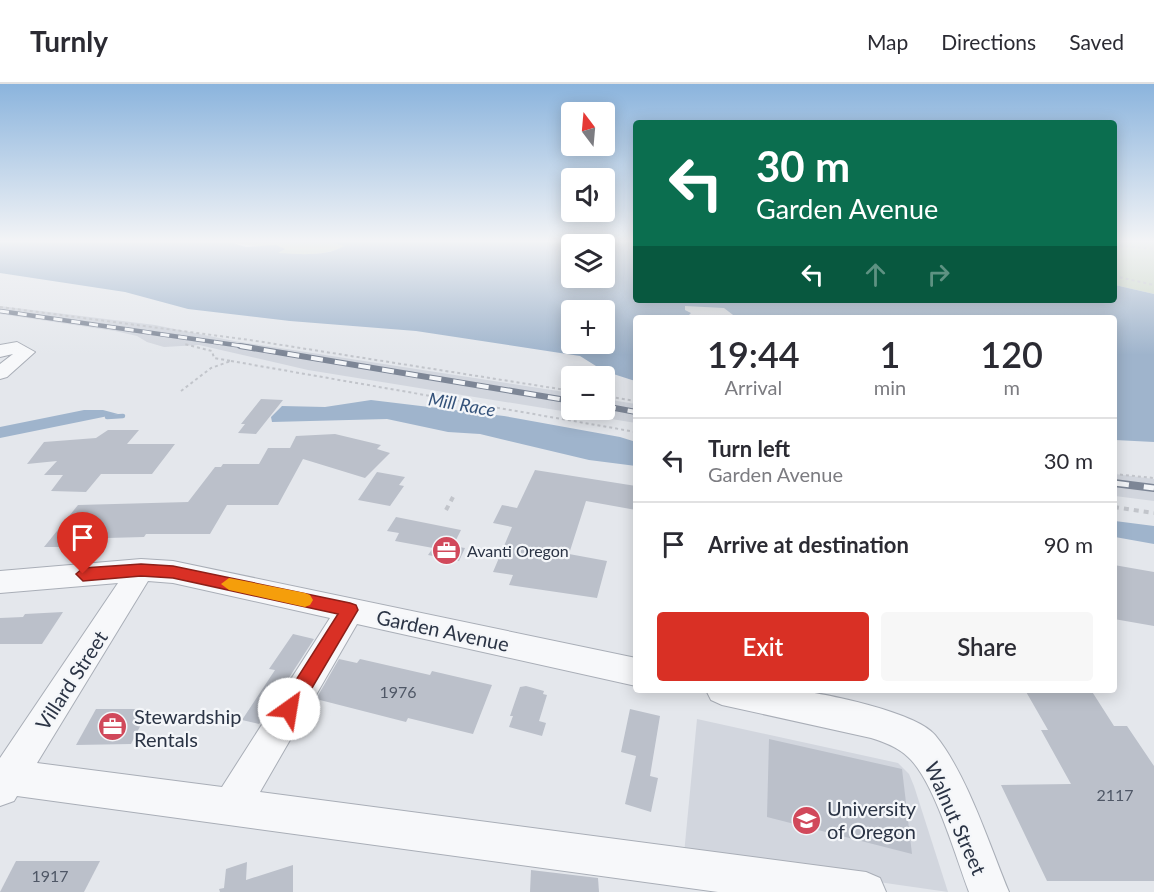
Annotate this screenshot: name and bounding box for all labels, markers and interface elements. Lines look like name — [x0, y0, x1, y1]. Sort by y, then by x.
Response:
text: Turnly — [30, 24, 108, 58]
text: Map — [867, 29, 908, 54]
text: Directions — [941, 29, 1036, 54]
text: Saved — [1069, 29, 1124, 54]
north arrow — [561, 102, 615, 156]
map controls — [561, 102, 615, 420]
text: 30 m — [756, 141, 850, 191]
icon: left — [657, 144, 735, 222]
button: sound — [561, 168, 615, 222]
text: Garden Avenue — [756, 192, 938, 225]
button: layers — [561, 234, 615, 288]
icon: left — [796, 258, 829, 291]
icon: ahead — [859, 258, 892, 291]
icon: right — [922, 258, 955, 291]
button: + — [561, 300, 615, 354]
text: 19:44 — [707, 332, 800, 376]
text: 1 — [880, 332, 900, 376]
text: 120 — [980, 332, 1043, 376]
button: − — [561, 366, 615, 420]
text: Arrival — [725, 375, 782, 399]
text: min — [874, 375, 906, 399]
text: m — [1003, 375, 1020, 399]
water label: Mill Race — [427, 387, 497, 421]
text: Turn left — [708, 435, 790, 462]
icon: left — [657, 444, 690, 477]
text: 30 m — [1044, 447, 1093, 474]
text: Garden Avenue — [708, 462, 843, 486]
pin — [57, 512, 108, 574]
icon: arrive — [66, 521, 99, 554]
icon: arrive — [657, 528, 690, 561]
text: Arrive at destination — [708, 531, 909, 558]
text: 90 m — [1044, 531, 1093, 558]
office icon: Avanti Oregon — [430, 534, 462, 566]
place label: Avanti Oregon — [467, 541, 569, 560]
street label: Garden Avenue — [374, 604, 512, 656]
button: Exit — [657, 612, 869, 681]
button: Share — [881, 612, 1093, 681]
street label: Villard Street — [30, 626, 112, 734]
position arrow — [257, 677, 321, 741]
house number: 1976 — [379, 682, 417, 701]
place label: Stewardship Rentals — [134, 704, 241, 751]
office icon: Stewardship Rentals — [97, 711, 129, 743]
street label: Walnut Street — [920, 758, 992, 878]
house number: 2117 — [1096, 785, 1134, 804]
place label: University of Oregon — [827, 796, 917, 843]
school or university icon: University of Oregon — [790, 804, 822, 836]
house number: 1917 — [31, 866, 69, 885]

